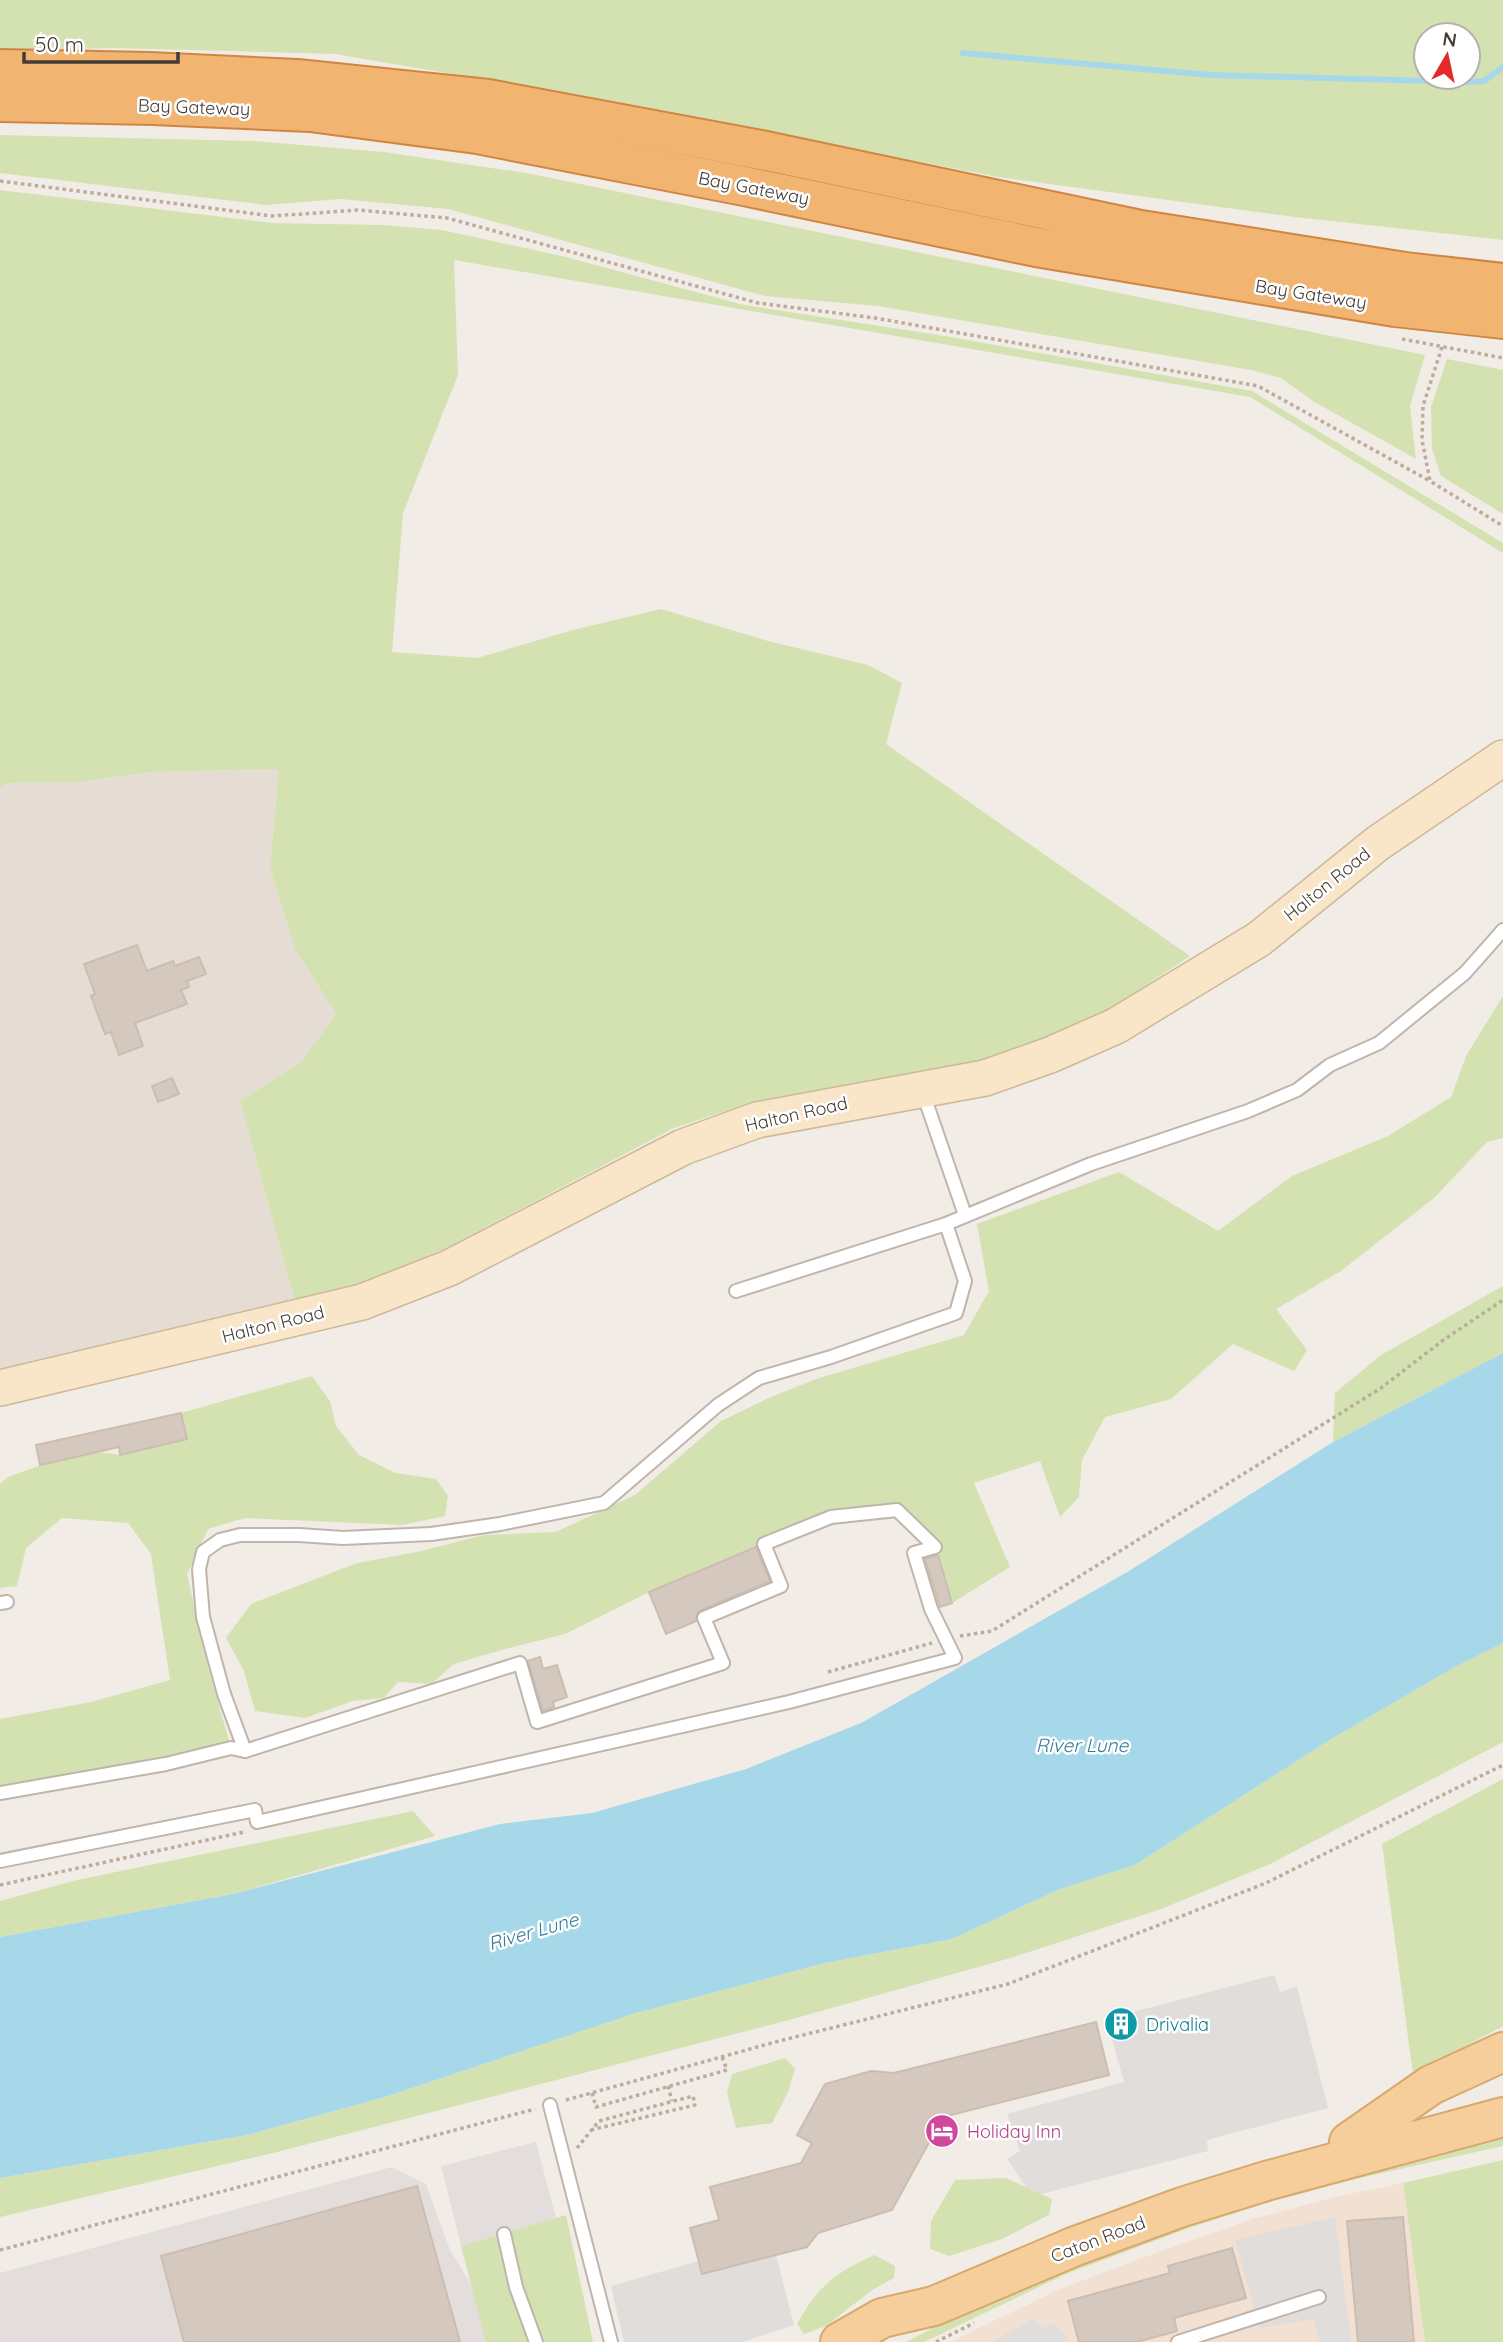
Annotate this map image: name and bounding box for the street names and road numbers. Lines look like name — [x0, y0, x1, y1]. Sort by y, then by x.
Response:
street label: Bay Gateway — [137, 94, 251, 120]
street label: Bay Gateway — [697, 166, 811, 210]
street label: Bay Gateway — [1254, 274, 1368, 314]
street label: Halton Road — [1279, 842, 1375, 926]
street label: Halton Road — [742, 1091, 850, 1137]
street label: Halton Road — [219, 1300, 327, 1348]
street label: Caton Road — [1047, 2210, 1149, 2268]

